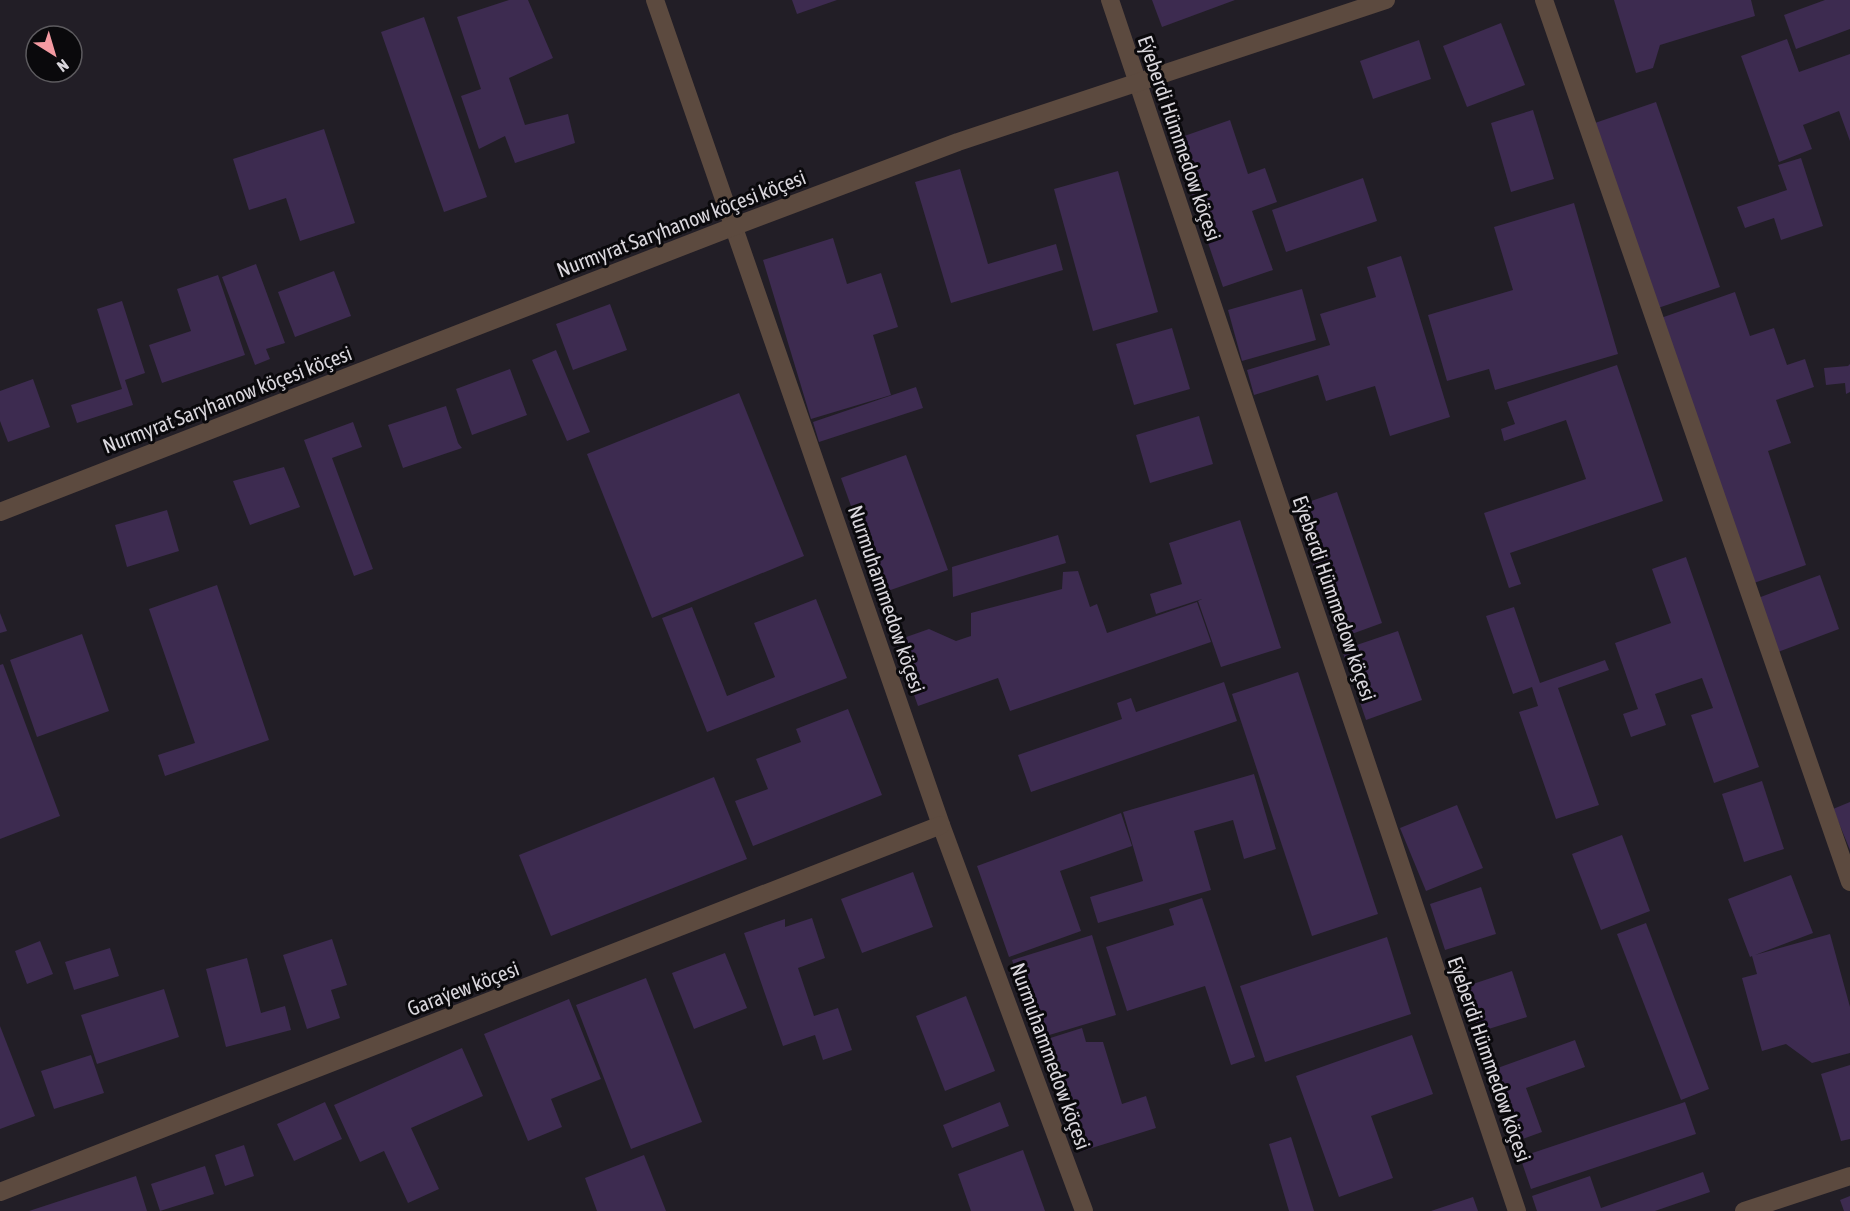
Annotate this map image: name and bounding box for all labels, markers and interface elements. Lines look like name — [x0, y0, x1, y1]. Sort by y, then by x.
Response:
north arrow — [24, 24, 84, 84]
street label: Eýeberdi Hümmedow köçesi — [1134, 32, 1226, 244]
text: N — [54, 56, 72, 76]
street label: Nurmyrat Saryhanow köçesi köçesi — [553, 164, 809, 282]
street label: Nurmyrat Saryhanow köçesi köçesi — [99, 340, 355, 458]
street label: Eýeberdi Hümmedow köçesi — [1289, 492, 1381, 704]
street label: Nurmuhammedow köçesi — [844, 502, 930, 696]
street label: Eýeberdi Hümmedow köçesi — [1444, 953, 1536, 1165]
street label: Garaýew köçesi — [404, 956, 522, 1020]
street label: Nurmuhammedow köçesi — [1006, 959, 1096, 1153]

